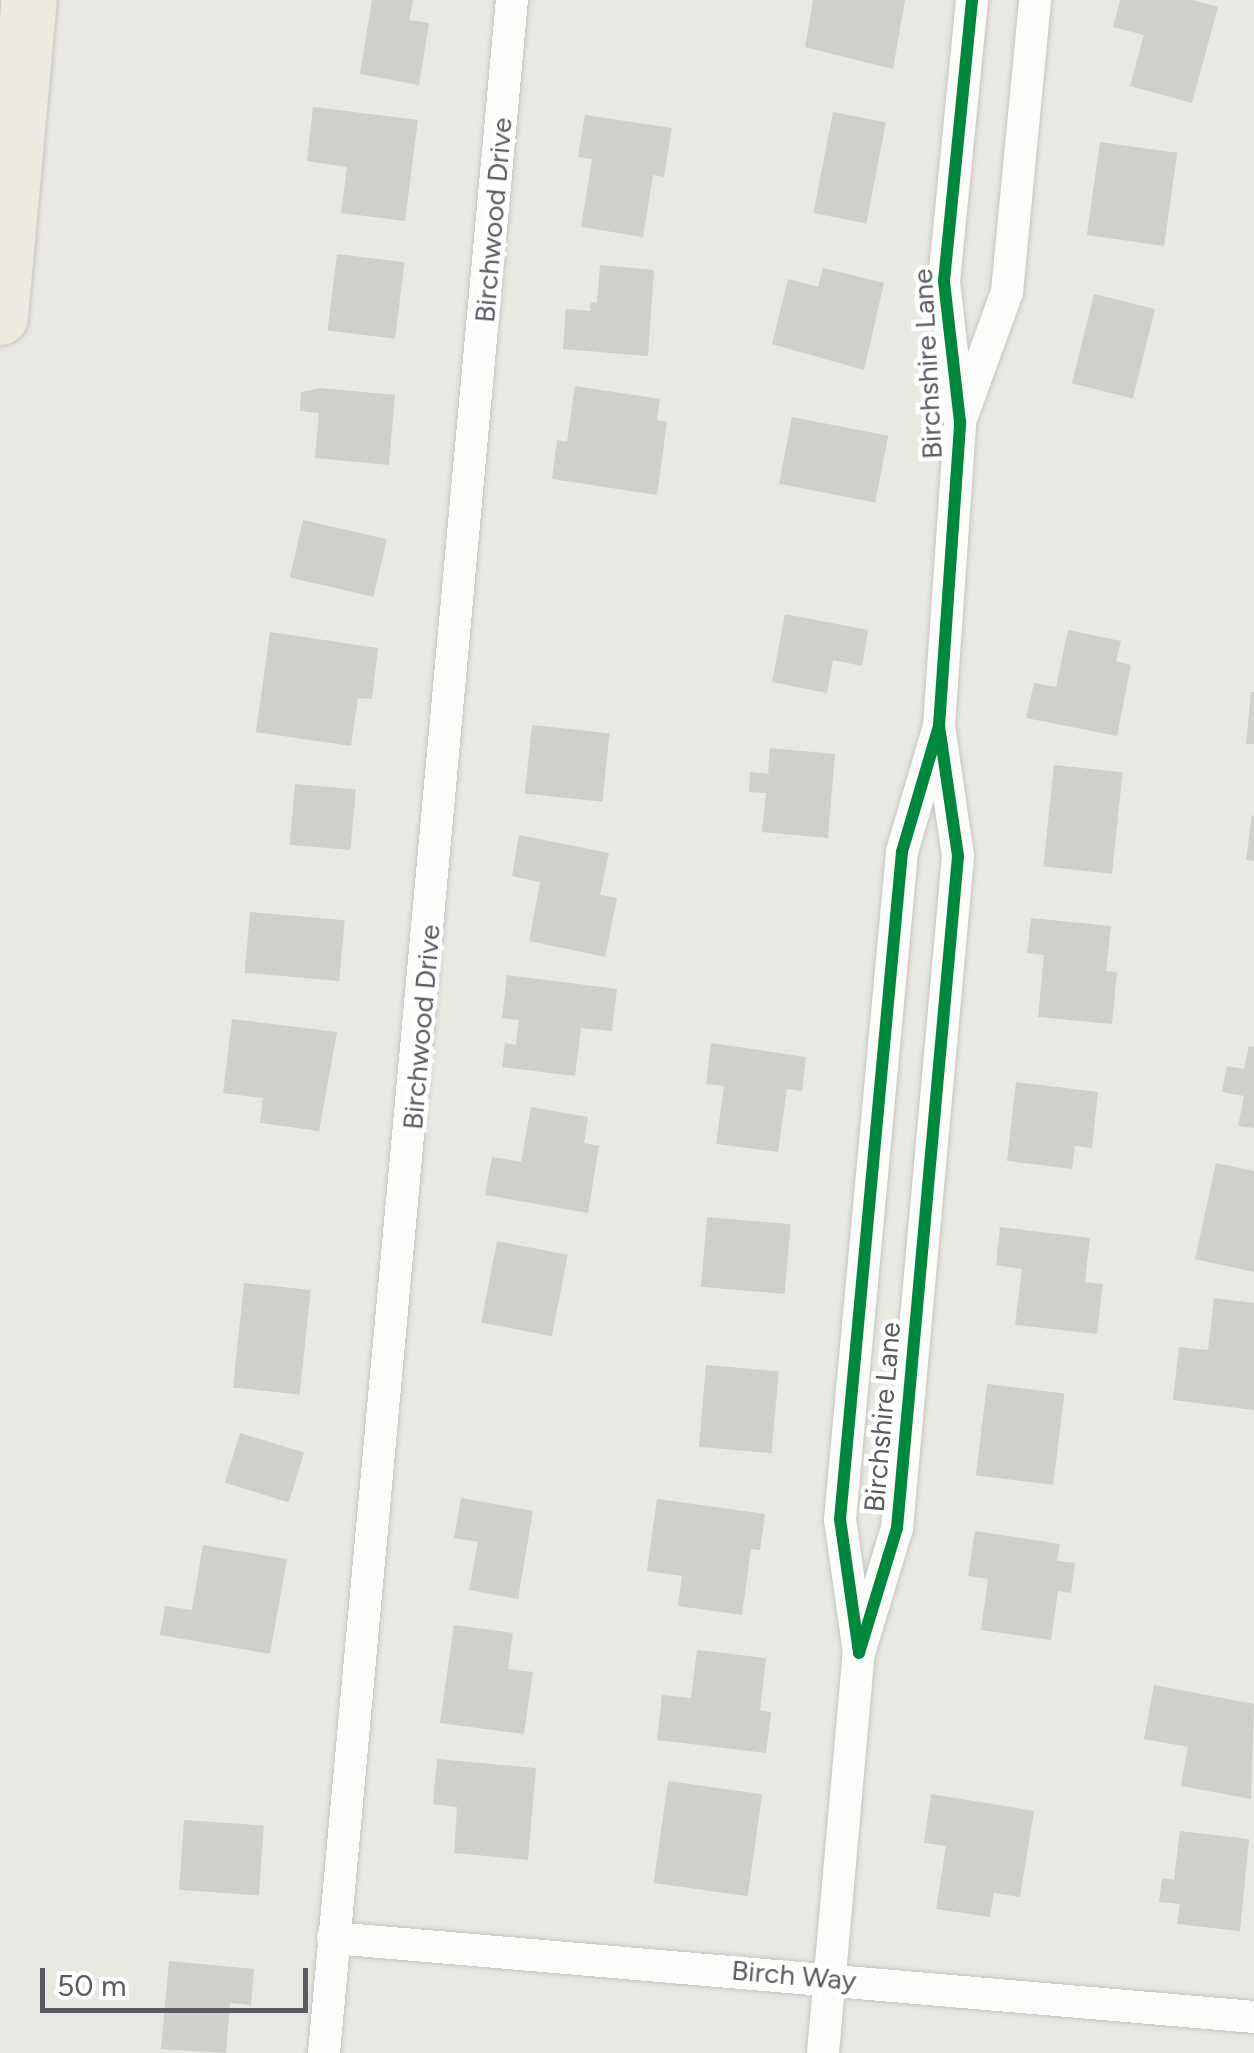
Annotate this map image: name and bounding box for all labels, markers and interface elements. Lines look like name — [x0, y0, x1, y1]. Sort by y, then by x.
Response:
street label: Birchwood Drive — [467, 116, 519, 324]
street label: Birchshire Lane — [905, 268, 949, 460]
street label: Birchwood Drive — [395, 923, 447, 1131]
street label: Birchshire Lane — [857, 1321, 907, 1513]
scale bar — [45, 1948, 312, 2010]
street label: Birch Way — [730, 1953, 858, 1997]
text: 50 m — [57, 1967, 126, 2004]

